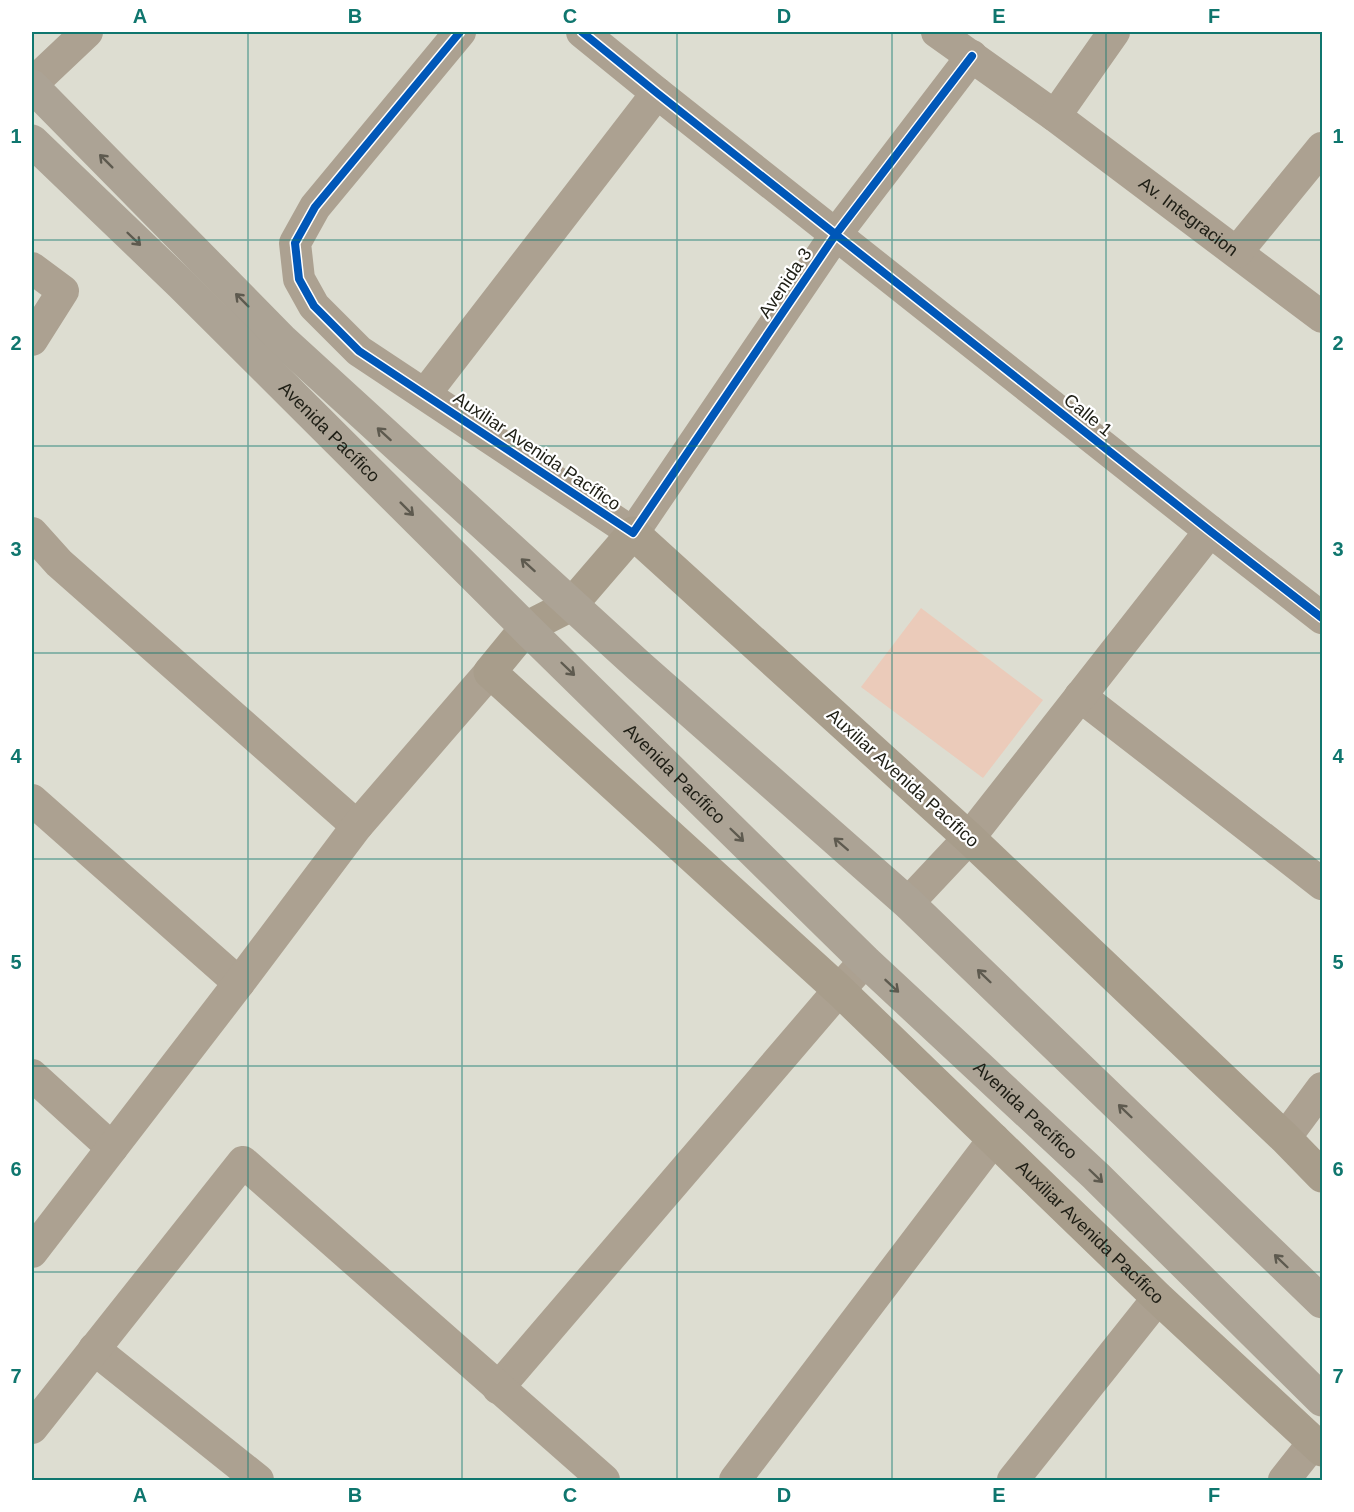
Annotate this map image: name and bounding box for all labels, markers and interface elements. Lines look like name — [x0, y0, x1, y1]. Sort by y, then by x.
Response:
text: A — [133, 5, 147, 27]
text: B — [348, 5, 362, 27]
text: C — [563, 5, 577, 27]
text: D — [777, 5, 791, 27]
text: E — [992, 5, 1006, 27]
text: F — [1208, 5, 1220, 27]
text: 1 — [10, 125, 22, 147]
text: 1 — [1332, 125, 1344, 147]
one-way arrow — [98, 154, 113, 169]
street label: Av. Integracion — [1135, 173, 1242, 260]
one-way arrow — [127, 232, 142, 247]
street label: Avenida 3 — [754, 244, 816, 322]
one-way arrow — [235, 293, 250, 308]
text: 2 — [10, 332, 22, 354]
text: 2 — [1332, 332, 1344, 354]
street label: Avenida Pacífico — [275, 378, 384, 486]
street label: Auxiliar Avenida Pacífico — [450, 388, 624, 514]
street label: Calle 1 — [1060, 390, 1116, 440]
one-way arrow — [377, 427, 392, 441]
one-way arrow — [400, 502, 414, 517]
text: 3 — [10, 538, 22, 560]
text: 3 — [1332, 538, 1344, 560]
one-way arrow — [521, 558, 536, 573]
one-way arrow — [561, 662, 576, 677]
street label: Auxiliar Avenida Pacífico — [823, 705, 983, 851]
street label: Avenida Pacífico — [620, 720, 729, 828]
text: 4 — [10, 745, 22, 767]
text: 4 — [1332, 745, 1344, 767]
one-way arrow — [730, 828, 745, 843]
one-way arrow — [834, 837, 849, 851]
text: 5 — [10, 951, 22, 973]
text: 5 — [1332, 951, 1344, 973]
one-way arrow — [977, 969, 992, 984]
one-way arrow — [885, 978, 900, 993]
street label: Avenida Pacífico — [970, 1057, 1081, 1163]
one-way arrow — [1118, 1104, 1133, 1118]
street label: Auxiliar Avenida Pacífico — [1012, 1157, 1168, 1308]
text: 6 — [10, 1158, 22, 1180]
text: 6 — [1332, 1158, 1344, 1180]
one-way arrow — [1089, 1169, 1104, 1183]
one-way arrow — [1273, 1254, 1288, 1268]
text: 7 — [10, 1365, 22, 1387]
text: 7 — [1332, 1365, 1344, 1387]
text: A — [133, 1484, 147, 1506]
text: B — [348, 1484, 362, 1506]
text: C — [563, 1484, 577, 1506]
text: D — [777, 1484, 791, 1506]
text: E — [992, 1484, 1006, 1506]
text: F — [1208, 1484, 1220, 1506]

